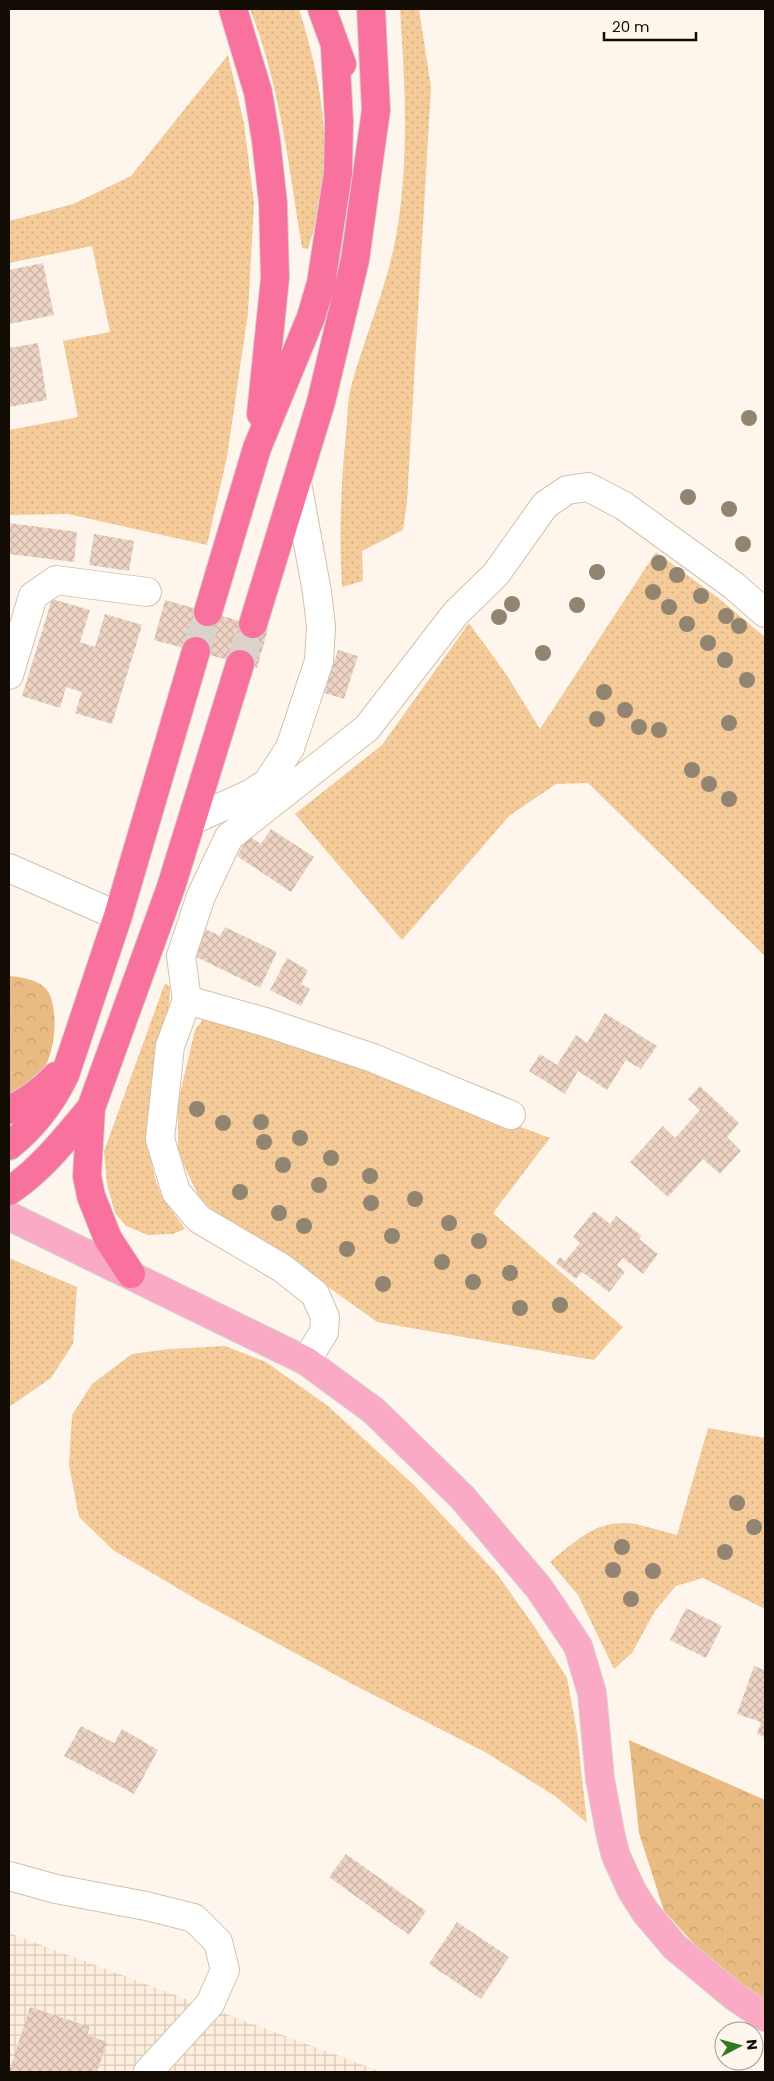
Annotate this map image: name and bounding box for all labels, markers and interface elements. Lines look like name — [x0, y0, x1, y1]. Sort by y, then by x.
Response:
scale bar — [604, 10, 696, 42]
text: 20 m — [612, 16, 650, 37]
north arrow — [714, 2021, 764, 2071]
text: N — [741, 2038, 762, 2051]

